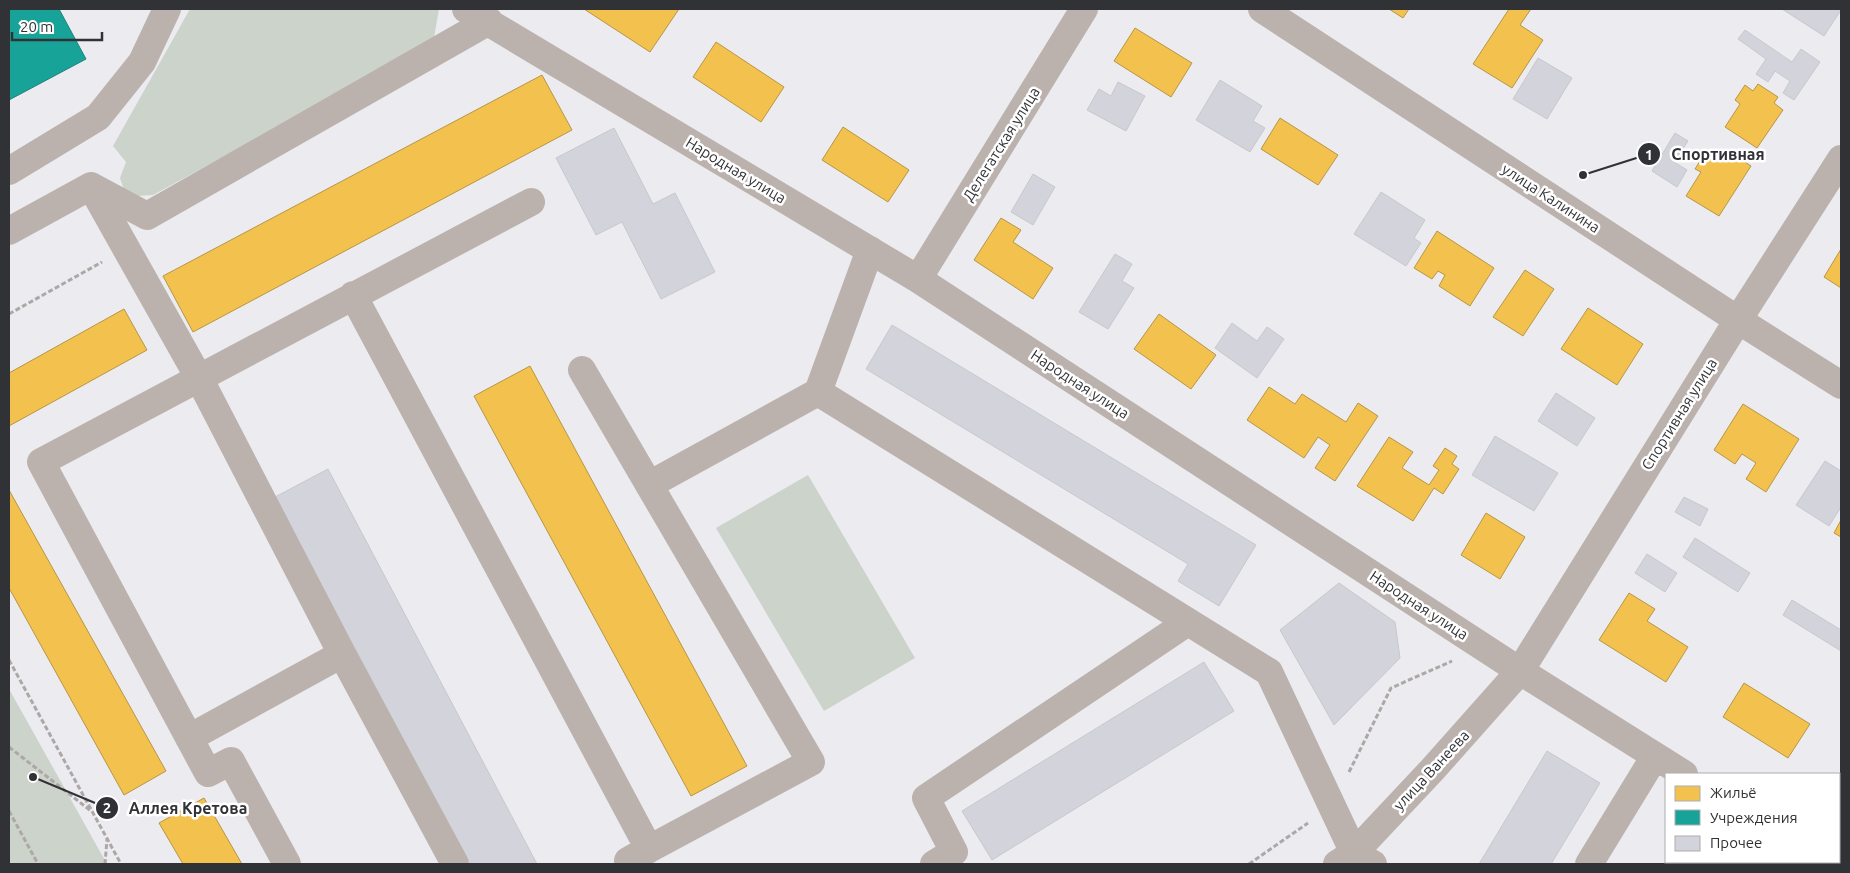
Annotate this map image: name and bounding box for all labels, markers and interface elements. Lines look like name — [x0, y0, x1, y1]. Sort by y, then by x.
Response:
scale bar — [12, 10, 102, 42]
text: 20 m — [20, 18, 53, 35]
street label: Делегатская улица — [959, 84, 1043, 204]
street label: Народная улица — [683, 133, 789, 207]
callout: Спортивная — [1636, 139, 1774, 170]
text: Спортивная — [1671, 145, 1765, 163]
text: 1 — [1645, 146, 1653, 163]
street label: улица Калинина — [1499, 160, 1603, 236]
street label: Народная улица — [1028, 346, 1132, 422]
street label: Спортивная улица — [1638, 355, 1720, 473]
street label: Народная улица — [1367, 567, 1471, 643]
street label: улица Ванеева — [1390, 727, 1472, 813]
legend — [1665, 773, 1840, 863]
text: Жильё — [1710, 784, 1757, 801]
callout: Аллея Кретова — [94, 793, 258, 824]
text: 2 — [103, 799, 111, 816]
text: Аллея Кретова — [129, 799, 247, 817]
text: Учреждения — [1710, 809, 1798, 826]
text: Прочее — [1710, 834, 1762, 851]

